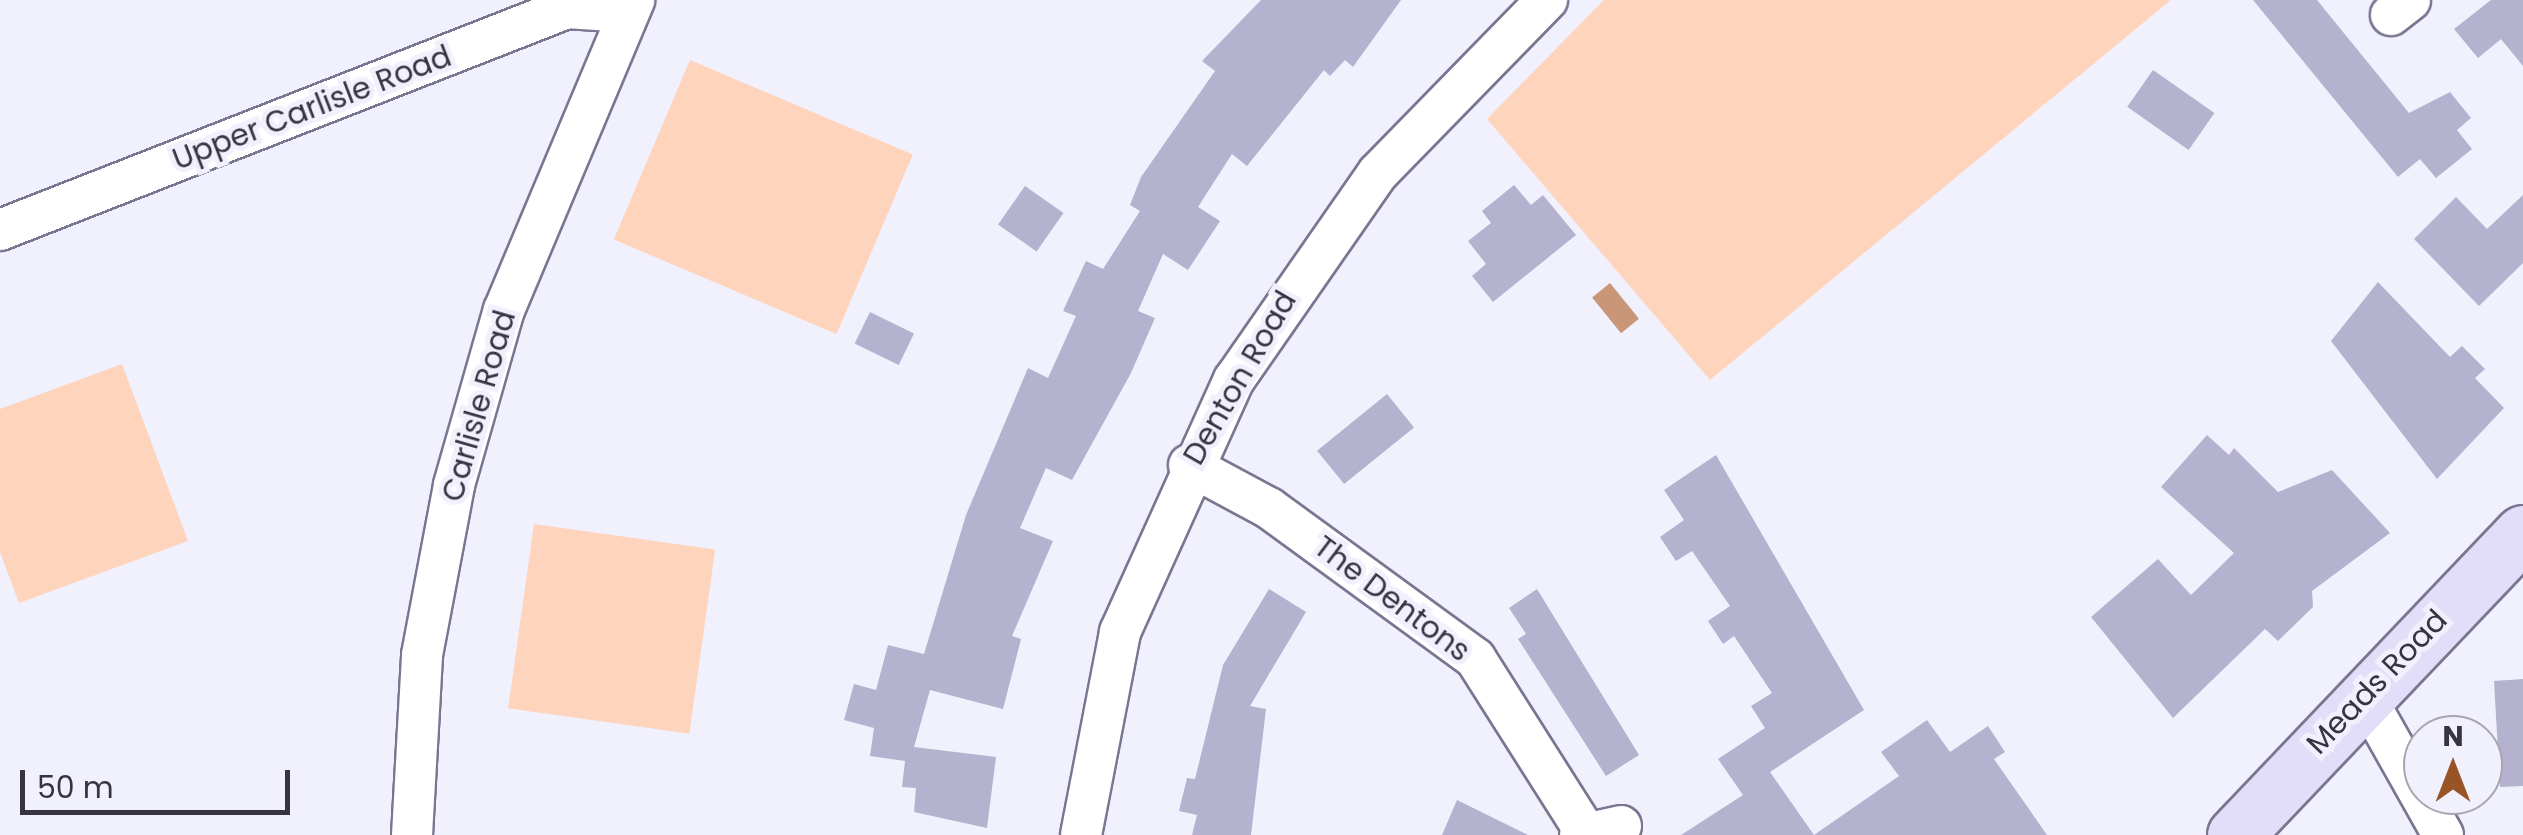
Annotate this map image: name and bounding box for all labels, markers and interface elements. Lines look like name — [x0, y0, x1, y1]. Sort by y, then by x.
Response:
street label: Upper Carlisle Road — [168, 38, 456, 178]
street label: Denton Road — [1176, 285, 1304, 471]
street label: Carlisle Road — [435, 306, 523, 506]
street label: The Dentons — [1307, 529, 1477, 669]
street label: Meads Road — [2299, 602, 2455, 762]
north arrow — [2403, 715, 2503, 815]
text: N — [2442, 717, 2464, 756]
scale bar — [25, 750, 295, 812]
text: 50 m — [37, 766, 114, 809]

